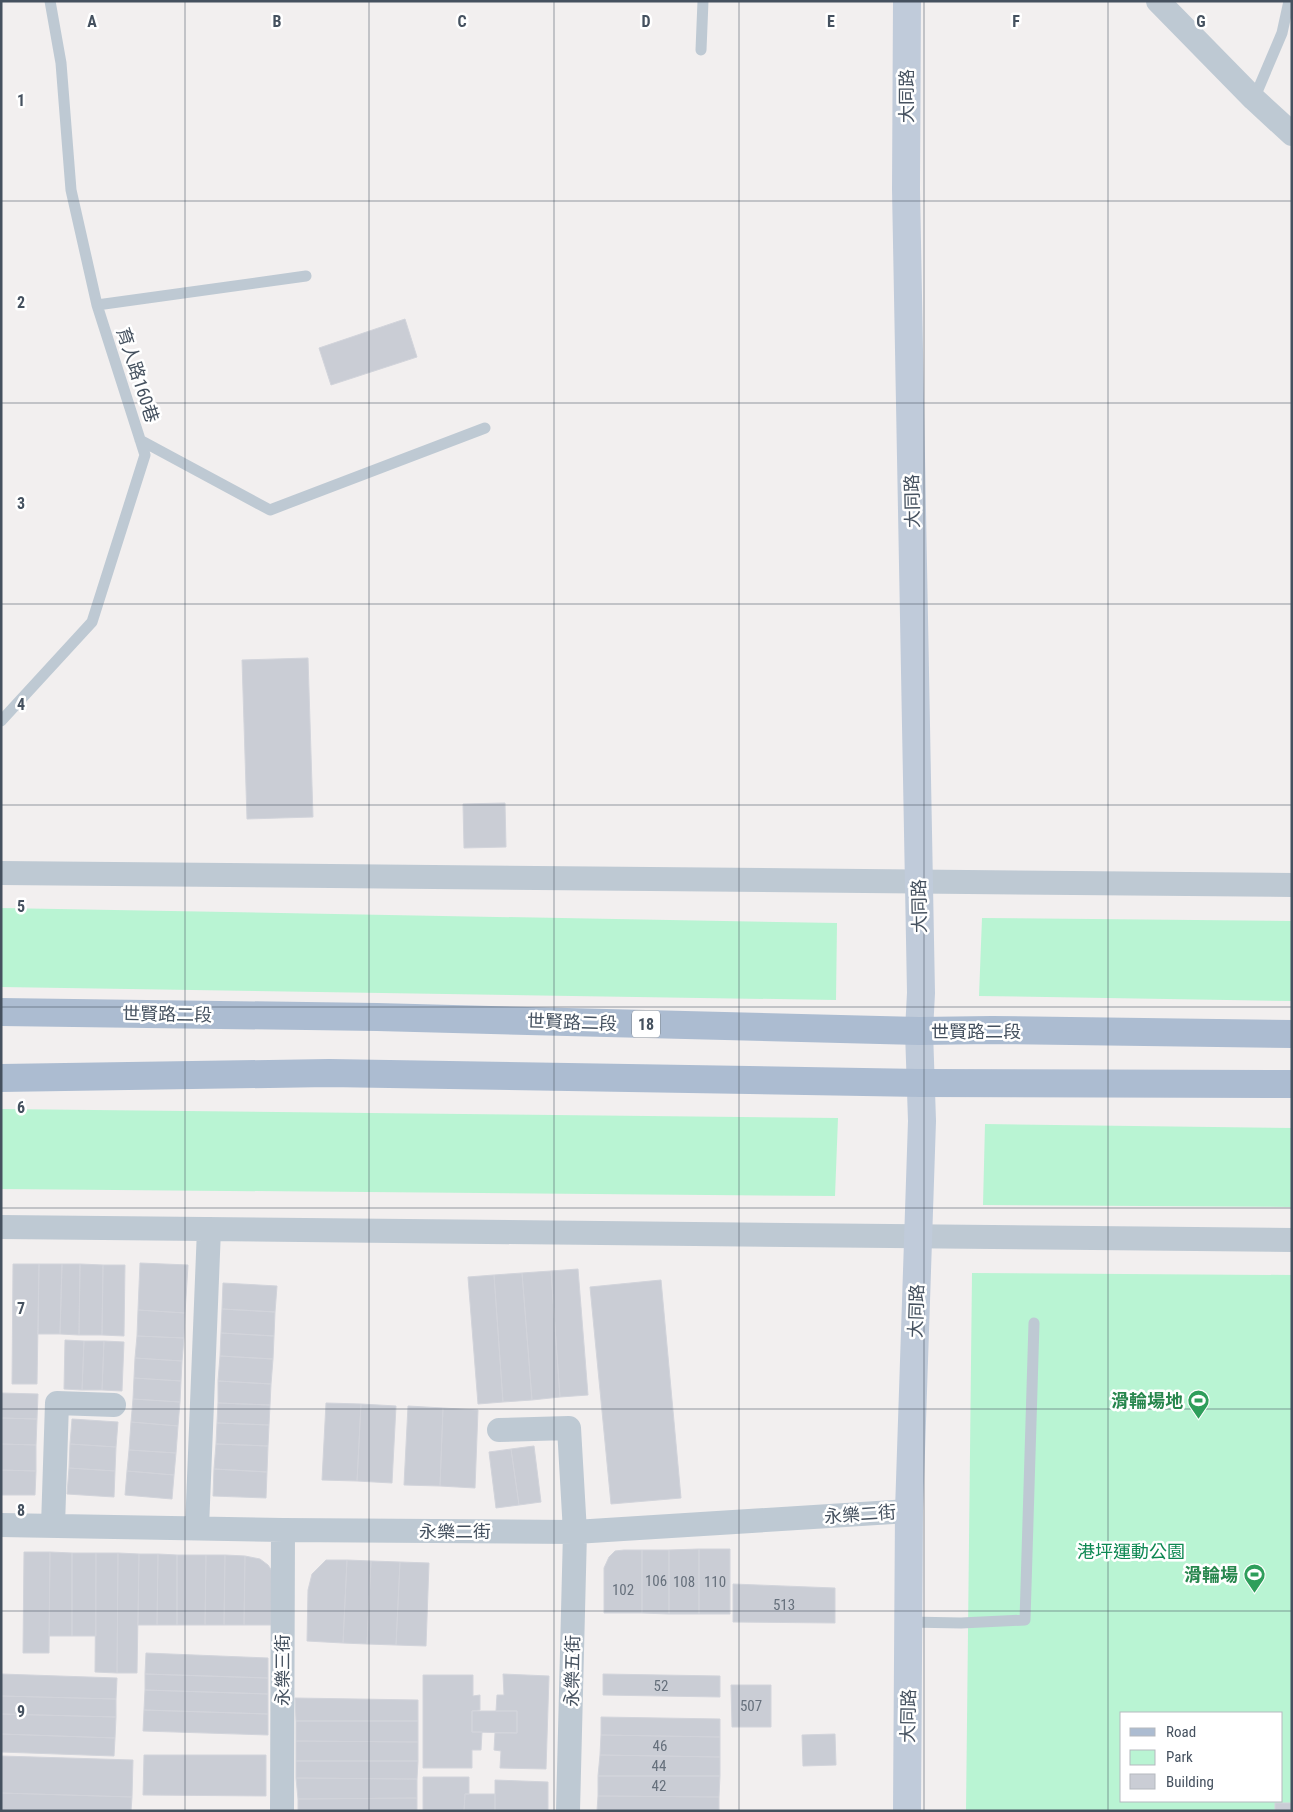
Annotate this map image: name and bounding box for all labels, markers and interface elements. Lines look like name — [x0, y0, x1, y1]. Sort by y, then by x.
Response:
text: A — [87, 12, 97, 31]
text: B — [273, 12, 282, 31]
text: C — [457, 12, 467, 31]
text: D — [641, 12, 651, 31]
text: E — [827, 12, 835, 31]
text: F — [1012, 12, 1020, 31]
text: G — [1196, 12, 1206, 31]
street label: 大同路 — [896, 69, 917, 123]
text: 1 — [17, 91, 25, 110]
text: 2 — [17, 293, 25, 312]
street label: 育人路160巷 — [113, 325, 163, 425]
street label: 大同路 — [901, 474, 923, 528]
text: 3 — [17, 494, 25, 513]
text: 4 — [17, 695, 25, 714]
street label: 大同路 — [908, 879, 930, 933]
text: 5 — [17, 897, 25, 916]
street label: 世賢路二段 — [122, 1003, 212, 1025]
street label: 世賢路二段 — [527, 1010, 617, 1034]
road number: 18 — [632, 1011, 660, 1038]
street label: 世賢路二段 — [931, 1021, 1021, 1042]
text: 6 — [17, 1098, 25, 1117]
street label: 大同路 — [905, 1284, 927, 1338]
text: 7 — [17, 1299, 25, 1318]
sports icon: 滑輪場地 — [1187, 1388, 1211, 1419]
place label: 滑輪場地 — [1111, 1390, 1183, 1411]
text: 8 — [17, 1501, 25, 1520]
street label: 永樂二街 — [823, 1501, 897, 1527]
street label: 永樂二街 — [419, 1521, 491, 1542]
park label: 港坪運動公園 — [1077, 1541, 1185, 1562]
sports icon: 滑輪場 — [1242, 1562, 1266, 1593]
place label: 滑輪場 — [1184, 1564, 1238, 1585]
house number: 106 — [645, 1572, 667, 1590]
house number: 108 — [673, 1573, 695, 1591]
house number: 110 — [704, 1573, 726, 1591]
house number: 102 — [612, 1581, 634, 1599]
house number: 513 — [773, 1596, 795, 1614]
street label: 永樂三街 — [272, 1634, 293, 1706]
street label: 永樂五街 — [561, 1635, 583, 1707]
house number: 52 — [654, 1677, 668, 1695]
street label: 大同路 — [897, 1689, 919, 1743]
house number: 507 — [740, 1697, 762, 1715]
text: 9 — [17, 1702, 25, 1721]
legend — [1120, 1712, 1283, 1802]
text: Road — [1166, 1723, 1196, 1741]
house number: 46 — [653, 1737, 667, 1755]
text: Park — [1166, 1748, 1193, 1766]
house number: 44 — [652, 1757, 666, 1775]
text: Building — [1166, 1773, 1214, 1791]
house number: 42 — [652, 1777, 666, 1795]

